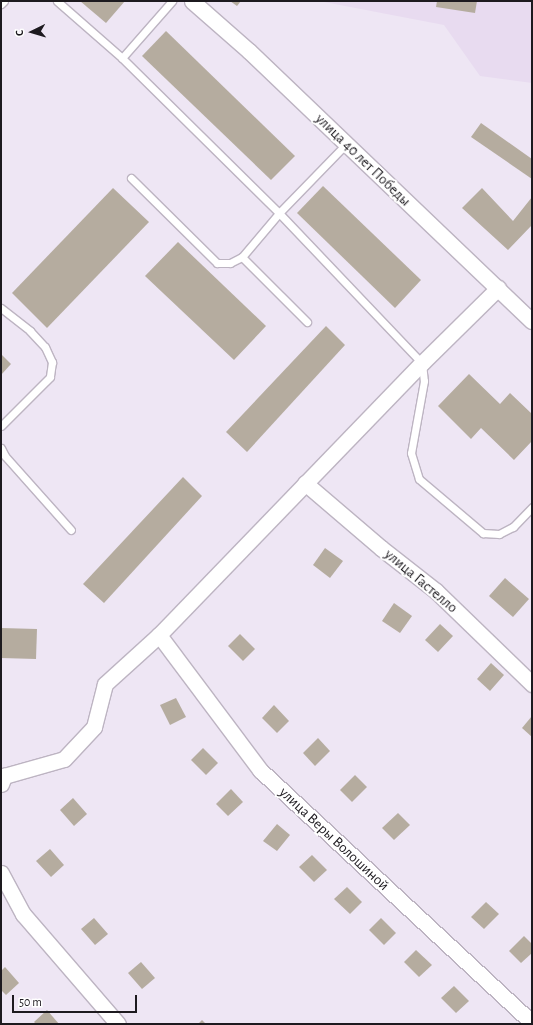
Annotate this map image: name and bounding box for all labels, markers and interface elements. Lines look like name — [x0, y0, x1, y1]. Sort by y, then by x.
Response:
north arrow — [12, 12, 52, 52]
text: С — [14, 30, 25, 37]
street label: улица 40 лет Победы — [312, 110, 414, 210]
street label: улица Гастелло — [381, 545, 461, 617]
street label: улица Веры Волошиной — [275, 783, 393, 895]
scale bar — [14, 987, 139, 1013]
text: 50 m — [19, 996, 42, 1008]

